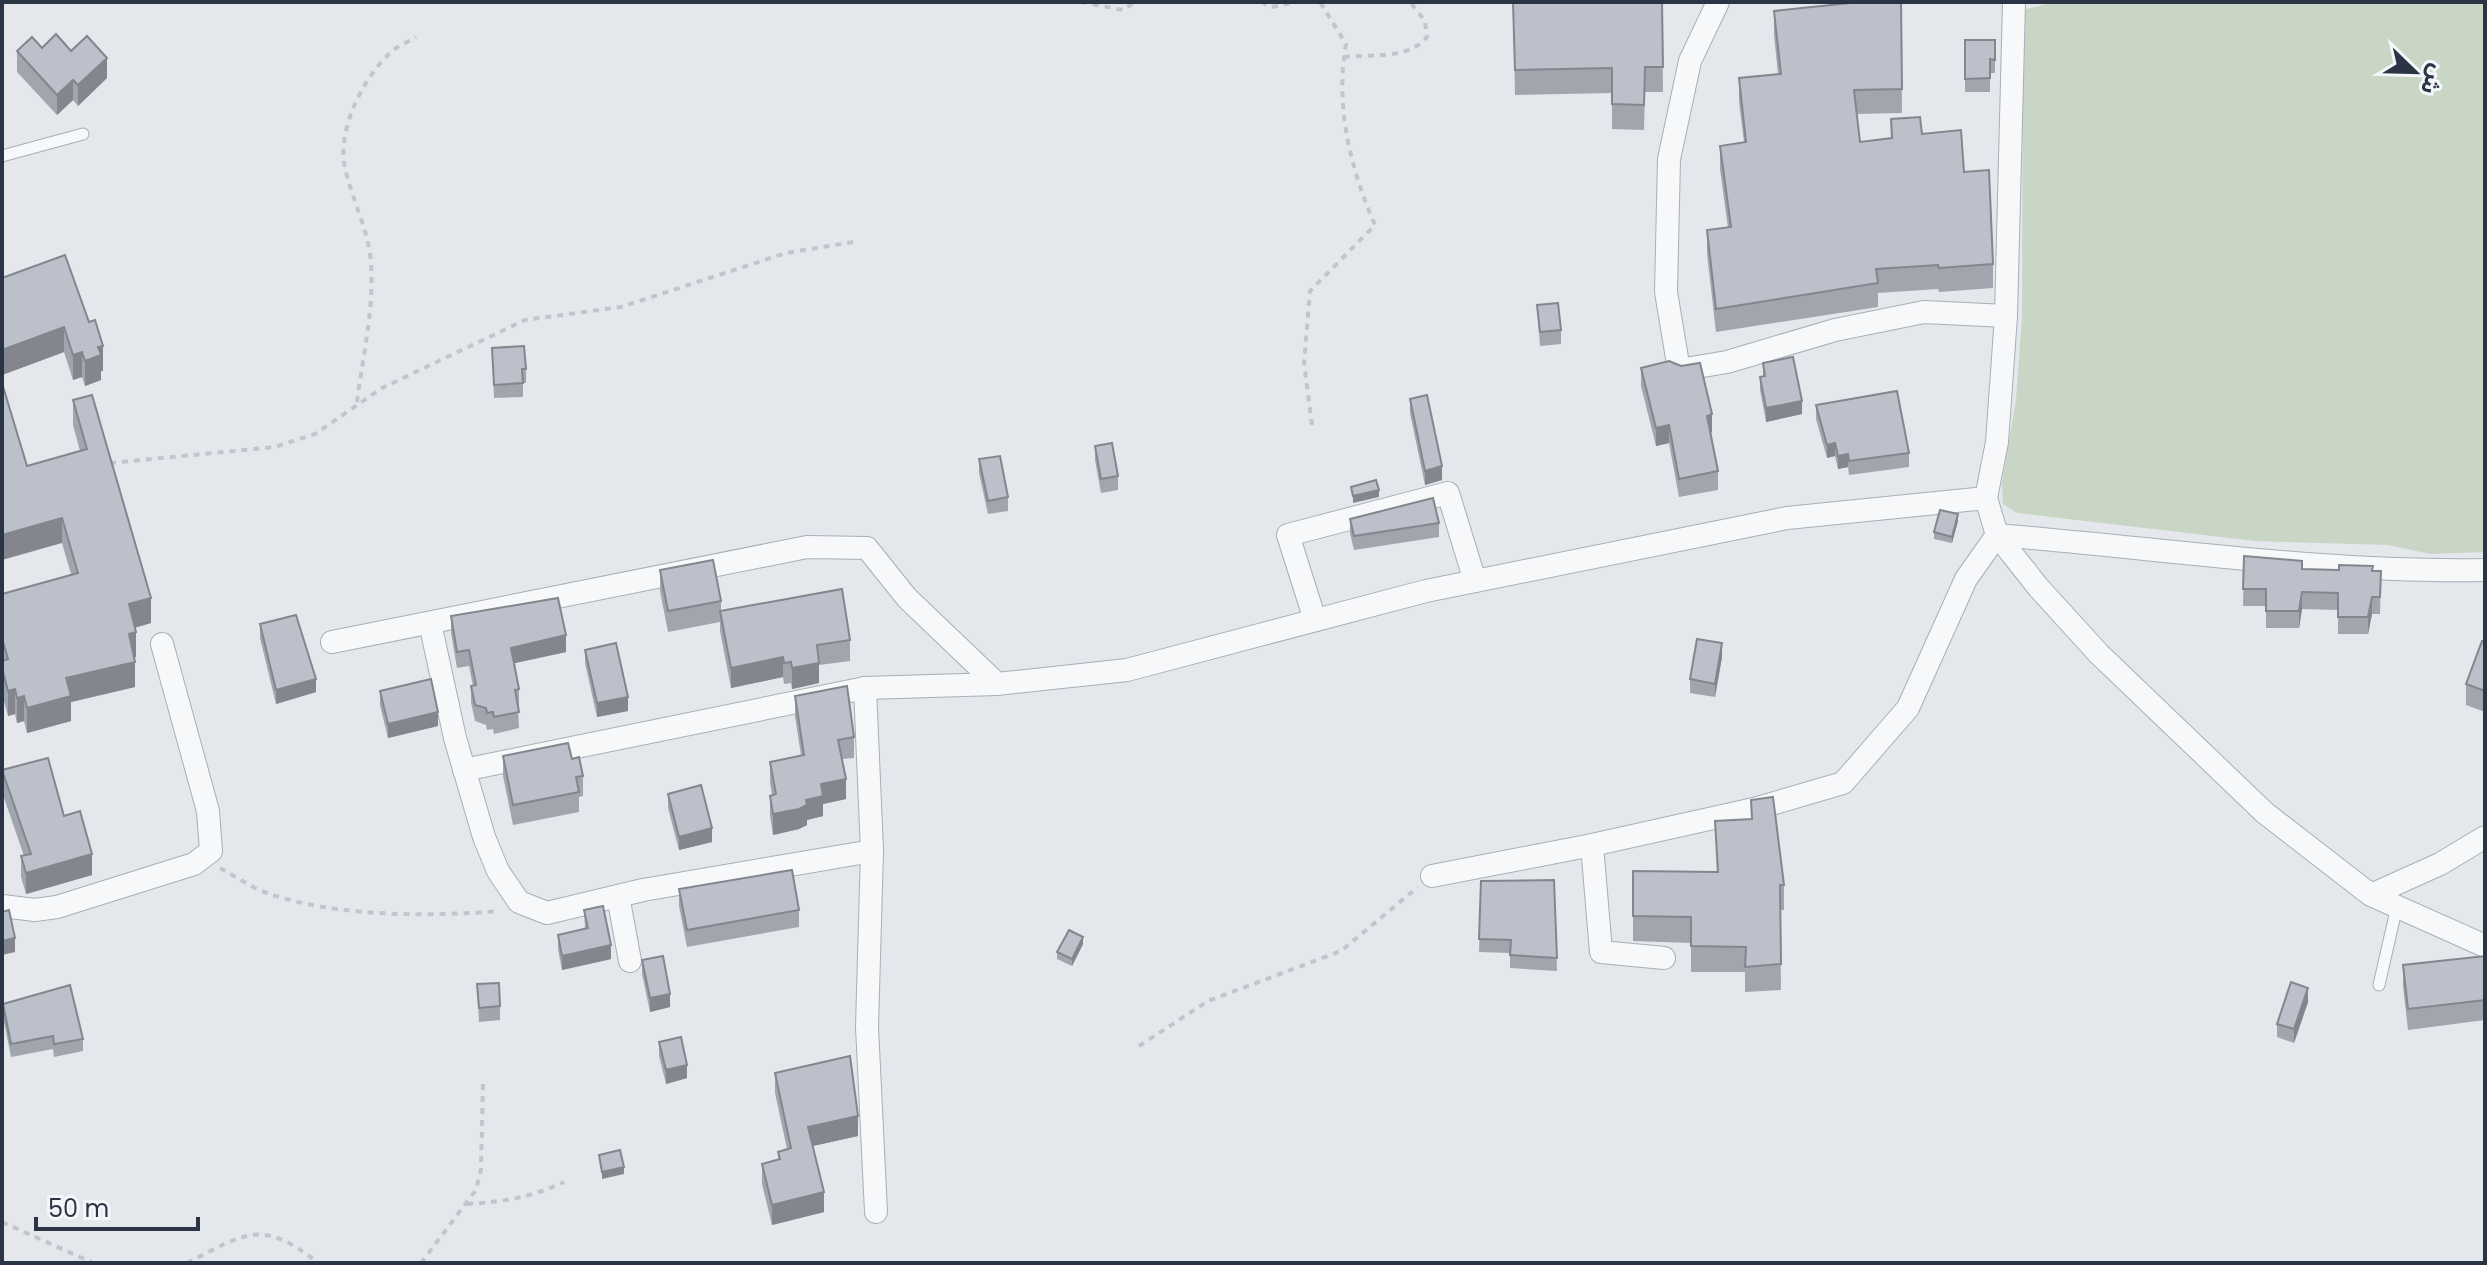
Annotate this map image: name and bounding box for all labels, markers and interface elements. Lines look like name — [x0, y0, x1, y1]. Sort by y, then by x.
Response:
north arrow — [2375, 32, 2455, 112]
text: ش — [2413, 60, 2453, 100]
scale bar — [36, 1181, 198, 1231]
text: 50 m — [48, 1192, 109, 1225]

